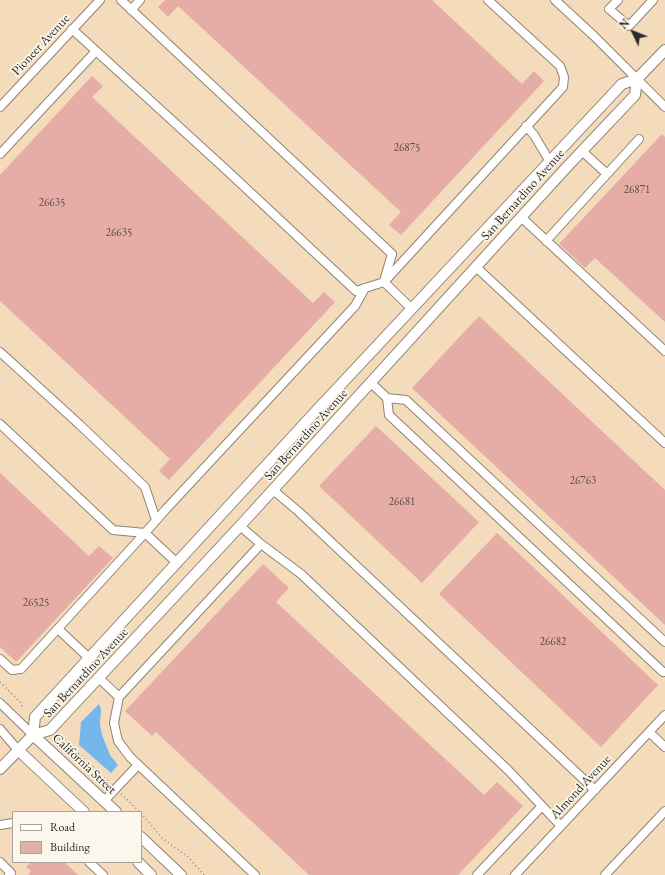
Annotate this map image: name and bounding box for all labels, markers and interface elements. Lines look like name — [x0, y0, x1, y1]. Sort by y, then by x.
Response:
street label: Pioneer Avenue — [9, 11, 73, 79]
north arrow — [613, 12, 653, 52]
text: N — [616, 16, 632, 32]
house number: 26875 — [394, 141, 420, 155]
street label: San Bernardino Avenue — [478, 146, 568, 244]
house number: 26871 — [624, 183, 650, 197]
house number: 26635 — [39, 196, 65, 210]
house number: 26635 — [106, 226, 132, 240]
street label: San Bernardino Avenue — [261, 386, 351, 484]
house number: 26763 — [570, 474, 596, 488]
house number: 26681 — [389, 495, 415, 509]
house number: 26525 — [23, 596, 49, 610]
street label: San Bernardino Avenue — [40, 625, 132, 721]
house number: 26682 — [540, 635, 566, 649]
street label: California Street — [49, 730, 119, 798]
street label: Almond Avenue — [547, 752, 615, 822]
legend — [12, 811, 142, 863]
text: Road — [50, 819, 75, 835]
text: Building — [50, 839, 90, 855]

